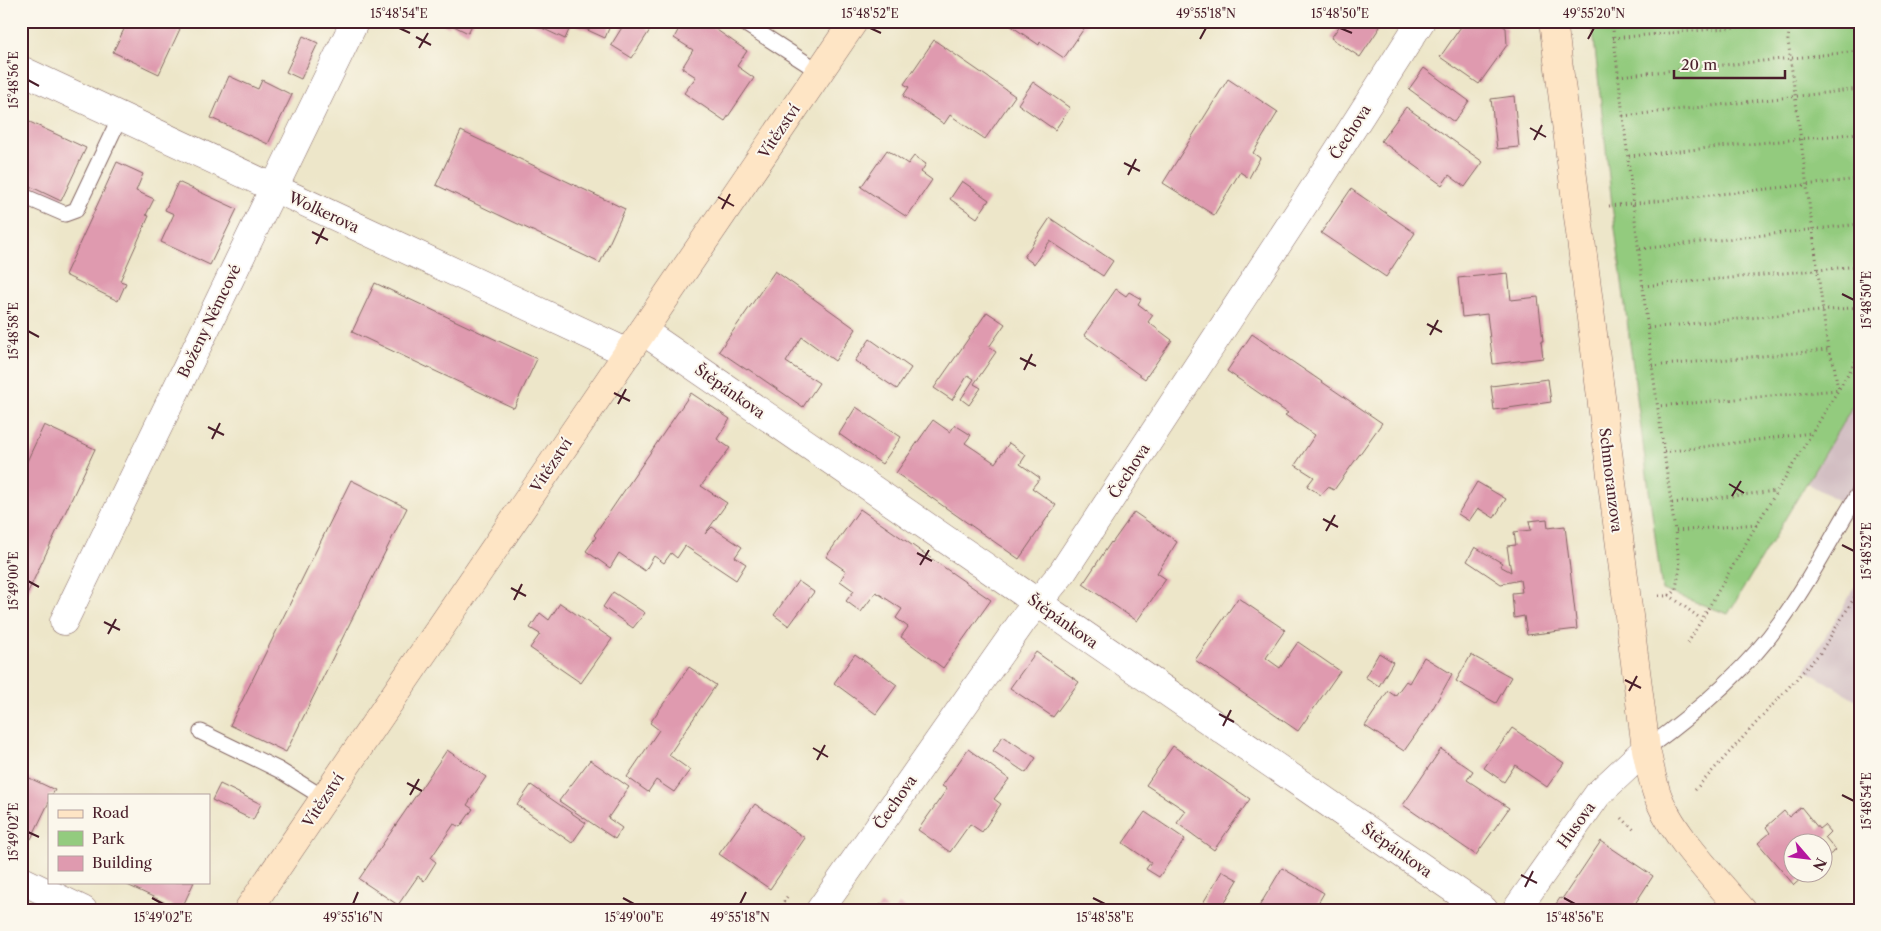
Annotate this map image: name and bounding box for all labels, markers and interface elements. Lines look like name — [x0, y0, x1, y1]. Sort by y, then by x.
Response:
text: 15°48'54"E — [370, 6, 428, 21]
text: 15°48'52"E — [841, 6, 899, 21]
text: 49°55'18"N — [1176, 6, 1236, 21]
text: 15°48'50"E — [1311, 6, 1369, 21]
text: 49°55'20"N — [1563, 6, 1625, 21]
scale bar — [1674, 48, 1785, 80]
text: 15°48'56"E — [6, 51, 21, 109]
text: 20 m — [1681, 55, 1717, 74]
street label: Vítězství — [753, 100, 804, 162]
street label: Čechova — [1325, 101, 1375, 163]
street label: Wolkerova — [285, 187, 362, 237]
street label: Boženy Němcové — [173, 261, 245, 381]
text: 15°48'50"E — [1859, 271, 1874, 329]
text: 15°48'58"E — [6, 302, 21, 360]
street label: Štěpánkova — [691, 360, 769, 422]
street label: Schmoranzova — [1595, 427, 1627, 533]
street label: Vítězství — [525, 434, 576, 496]
street label: Čechova — [1104, 440, 1154, 502]
text: 15°48'52"E — [1859, 522, 1874, 580]
text: 15°49'00"E — [6, 551, 21, 611]
street label: Štěpánkova — [1024, 590, 1102, 652]
street label: Vítězství — [297, 769, 348, 831]
street label: Čechova — [870, 771, 920, 833]
text: 15°48'54"E — [1859, 772, 1874, 830]
legend — [48, 794, 210, 884]
street label: Husova — [1553, 798, 1599, 852]
text: 15°49'02"E — [6, 803, 21, 861]
text: Road — [92, 803, 129, 822]
street label: Štěpánkova — [1358, 819, 1436, 881]
text: Park — [92, 829, 126, 848]
north arrow — [1784, 834, 1834, 884]
text: Building — [92, 853, 152, 872]
text: N — [1809, 855, 1830, 874]
text: 15°49'02"E — [134, 910, 192, 925]
text: 49°55'16"N — [323, 910, 383, 925]
text: 15°49'00"E — [604, 910, 664, 925]
text: 49°55'18"N — [710, 910, 770, 925]
text: 15°48'58"E — [1076, 910, 1134, 925]
text: 15°48'56"E — [1546, 910, 1604, 925]

